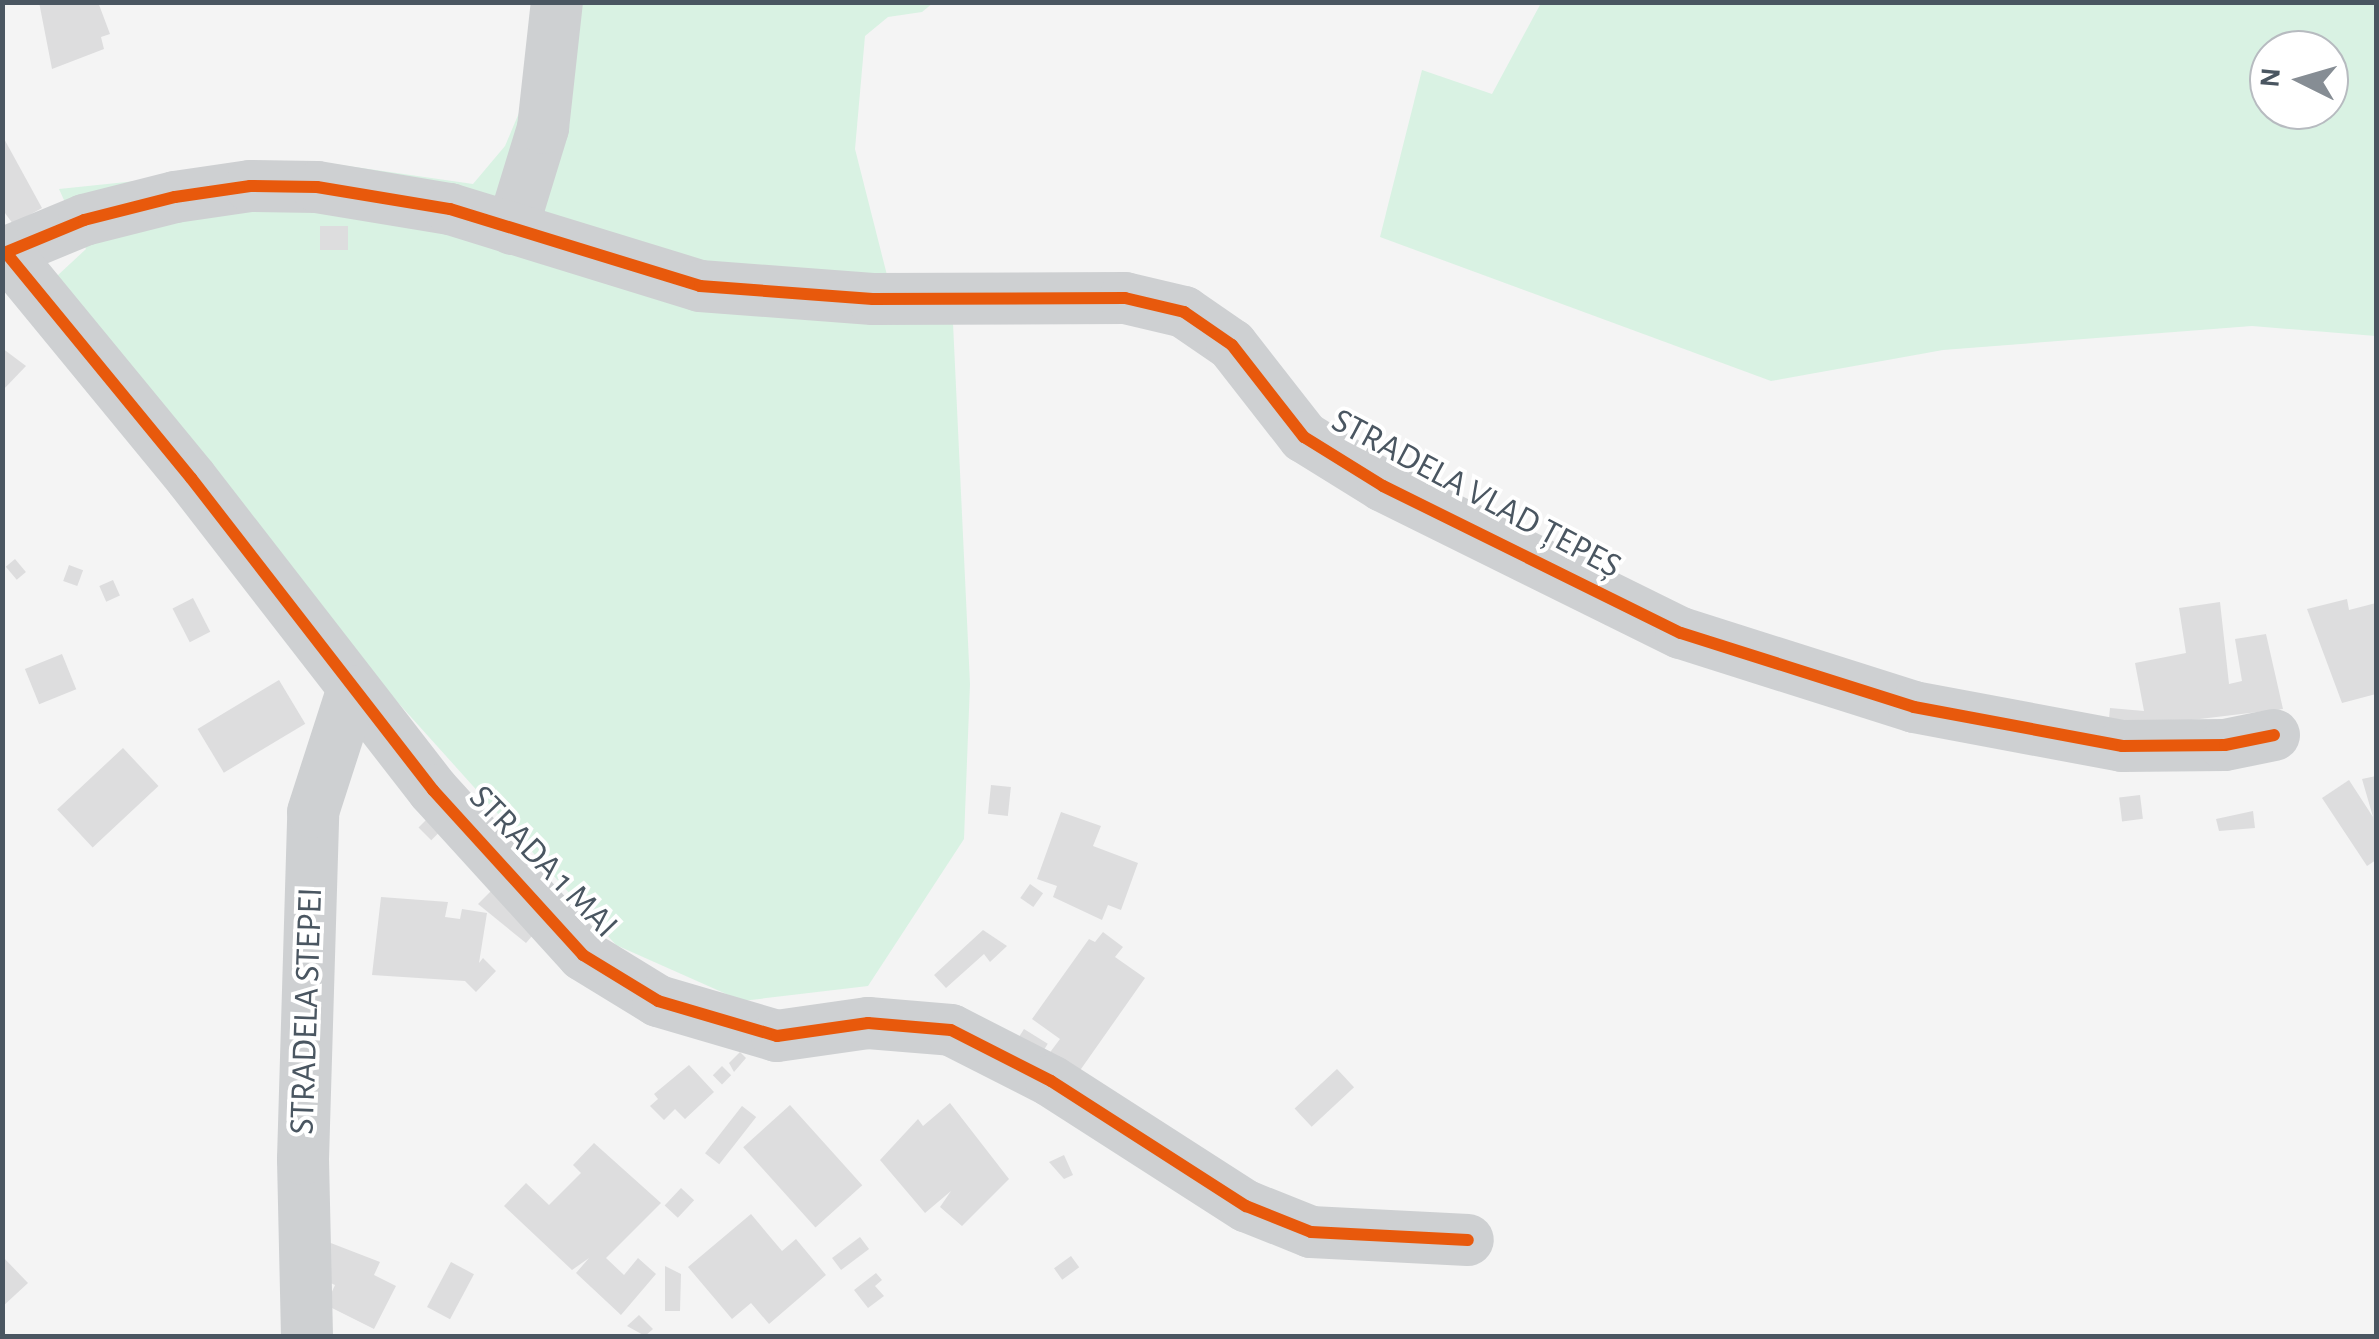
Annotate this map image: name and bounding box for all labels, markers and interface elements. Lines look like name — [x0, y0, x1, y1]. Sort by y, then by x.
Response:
north arrow — [2249, 30, 2349, 130]
text: N — [2256, 67, 2286, 88]
street label: STRADELA VLAD ȚEPEȘ — [1324, 400, 1628, 588]
street label: STRADA 1 MAI — [460, 777, 626, 947]
street label: STRADELA STEPEI — [282, 887, 332, 1135]

